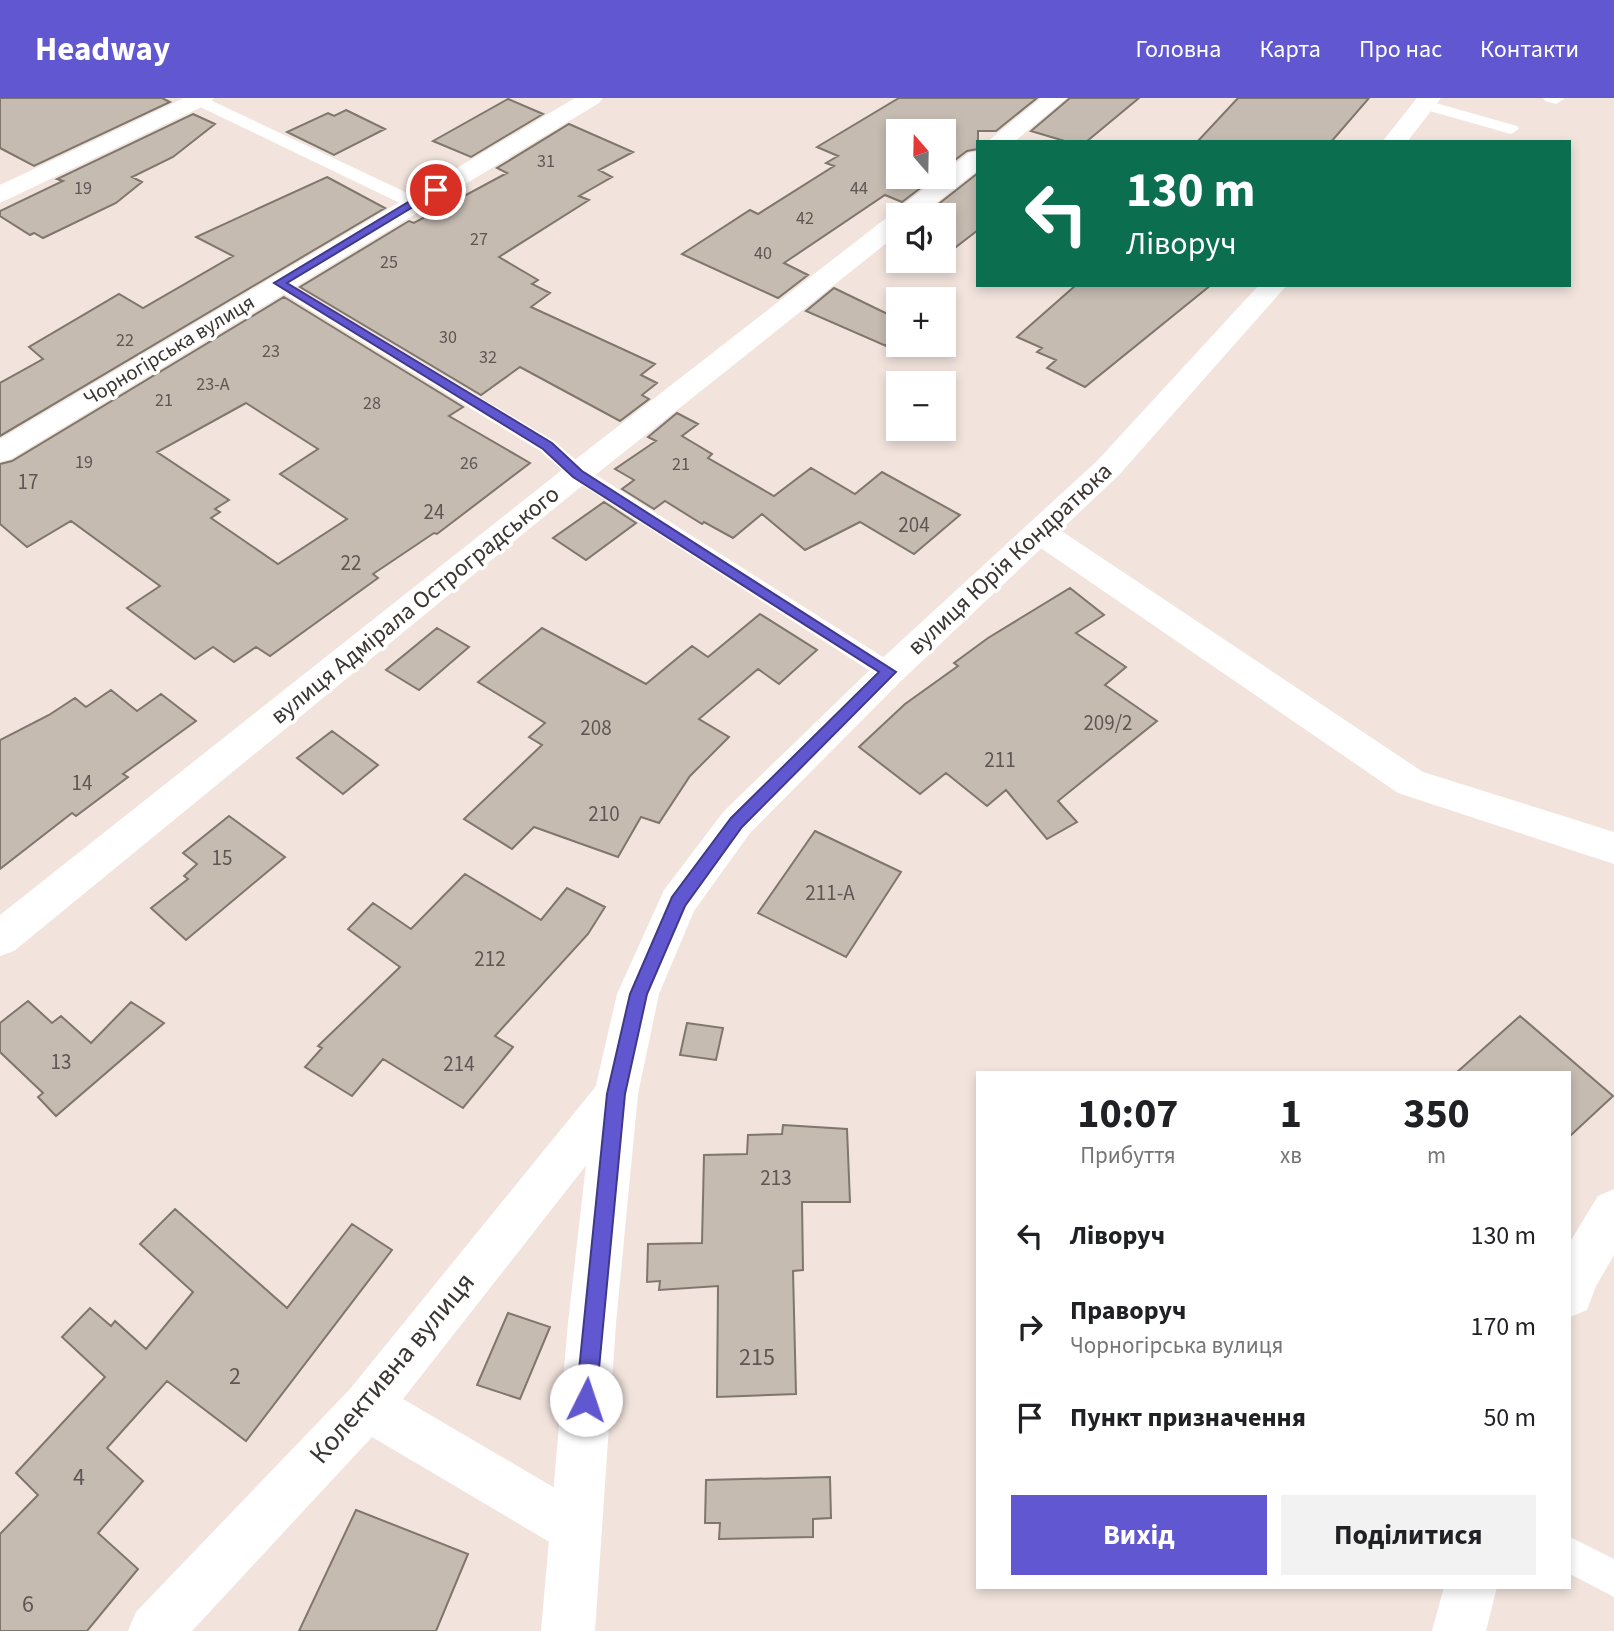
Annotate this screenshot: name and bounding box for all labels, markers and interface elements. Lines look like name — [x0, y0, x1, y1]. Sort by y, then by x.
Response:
text: Headway — [35, 26, 170, 73]
text: Головна — [1135, 32, 1221, 67]
text: Карта — [1259, 32, 1321, 67]
text: Про нас — [1359, 32, 1442, 67]
text: Контакти — [1480, 32, 1579, 67]
north arrow — [886, 119, 956, 189]
map controls — [886, 119, 956, 441]
house number: 31 — [537, 149, 555, 174]
text: 130 m — [1126, 156, 1255, 226]
pin — [406, 160, 466, 220]
icon: left — [1011, 168, 1102, 259]
icon: arrive — [417, 171, 455, 209]
house number: 19 — [74, 176, 92, 201]
house number: 44 — [850, 176, 868, 201]
button: sound — [886, 203, 956, 273]
house number: 42 — [796, 206, 814, 231]
text: Ліворуч — [1126, 221, 1237, 267]
house number: 27 — [470, 227, 488, 252]
house number: 40 — [754, 241, 772, 266]
house number: 25 — [380, 250, 398, 275]
street label: Чорногірська вулиця — [78, 287, 260, 413]
button: + — [886, 287, 956, 357]
house number: 30 — [439, 325, 457, 350]
house number: 22 — [116, 328, 134, 353]
house number: 23 — [262, 339, 280, 364]
house number: 32 — [479, 345, 497, 370]
button: − — [886, 371, 956, 441]
house number: 23-А — [196, 372, 230, 397]
house number: 21 — [155, 388, 173, 413]
house number: 28 — [363, 391, 381, 416]
house number: 19 — [75, 450, 93, 475]
house number: 26 — [460, 451, 478, 476]
house number: 21 — [672, 452, 690, 477]
street label: вулиця Юрія Кондратюка — [900, 455, 1120, 663]
house number: 17 — [18, 467, 38, 497]
street label: вулиця Адмірала Остроградського — [263, 477, 567, 733]
house number: 24 — [424, 497, 444, 527]
house number: 204 — [898, 510, 930, 540]
house number: 22 — [341, 548, 361, 578]
house number: 209/2 — [1083, 708, 1133, 738]
house number: 208 — [580, 713, 612, 743]
house number: 211 — [984, 745, 1016, 775]
house number: 14 — [72, 768, 92, 798]
house number: 210 — [588, 799, 620, 829]
house number: 15 — [212, 843, 232, 873]
house number: 211-А — [805, 878, 855, 908]
house number: 212 — [474, 944, 506, 974]
house number: 13 — [51, 1047, 71, 1077]
house number: 214 — [443, 1049, 475, 1079]
text: 10:07 — [1077, 1084, 1179, 1144]
text: 1 — [1280, 1084, 1302, 1144]
text: 350 — [1403, 1084, 1470, 1144]
text: Прибуття — [1080, 1139, 1176, 1172]
text: хв — [1280, 1139, 1302, 1172]
text: m — [1427, 1139, 1446, 1172]
house number: 213 — [760, 1163, 792, 1193]
icon: left — [1011, 1217, 1049, 1255]
text: Ліворуч — [1070, 1217, 1165, 1254]
text: 130 m — [1470, 1217, 1536, 1254]
street label: Колективна вулиця — [300, 1263, 484, 1473]
text: Праворуч — [1070, 1292, 1186, 1329]
icon: right — [1011, 1308, 1049, 1346]
text: 170 m — [1470, 1308, 1536, 1345]
text: Чорногірська вулиця — [1070, 1329, 1283, 1362]
house number: 215 — [739, 1340, 775, 1375]
house number: 2 — [229, 1359, 241, 1394]
position arrow — [549, 1363, 623, 1437]
icon: arrive — [1011, 1399, 1049, 1437]
text: Пункт призначення — [1070, 1399, 1306, 1436]
text: 50 m — [1483, 1399, 1536, 1436]
house number: 4 — [73, 1460, 85, 1495]
button: Вихід — [1011, 1495, 1267, 1575]
button: Поділитися — [1281, 1495, 1536, 1575]
house number: 6 — [22, 1587, 34, 1622]

